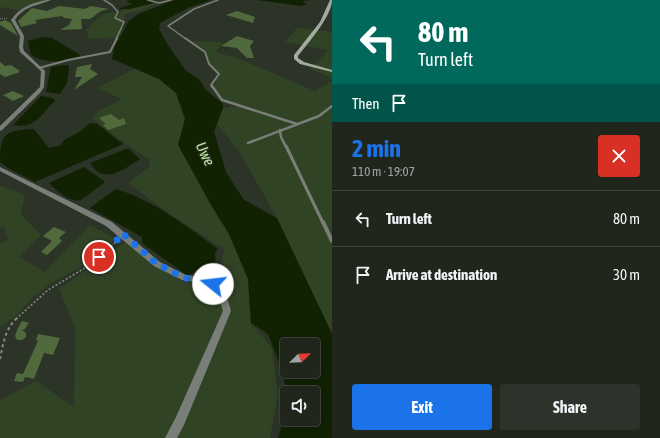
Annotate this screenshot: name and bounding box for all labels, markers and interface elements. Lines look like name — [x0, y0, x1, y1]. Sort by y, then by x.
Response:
icon: left — [352, 16, 404, 68]
text: 80 m — [418, 16, 468, 48]
text: Turn left — [418, 49, 473, 70]
icon: arrive — [388, 92, 410, 114]
text: Then — [352, 95, 380, 112]
text: 2 min — [352, 135, 401, 162]
button: close — [598, 135, 640, 177]
water label: Uwe — [192, 139, 219, 169]
text: 110 m · 19:07 — [352, 164, 415, 179]
icon: left — [352, 208, 374, 230]
text: Turn left — [386, 210, 432, 227]
text: 80 m — [613, 210, 640, 227]
pin — [82, 240, 116, 274]
icon: arrive — [88, 246, 110, 268]
position arrow — [192, 263, 234, 305]
icon: arrive — [352, 264, 374, 286]
text: Arrive at destination — [386, 266, 497, 283]
text: 30 m — [613, 266, 640, 283]
north arrow — [280, 338, 320, 378]
map controls — [280, 338, 320, 426]
button: Exit — [352, 384, 492, 430]
button: Share — [500, 384, 640, 430]
button: sound — [280, 386, 320, 426]

